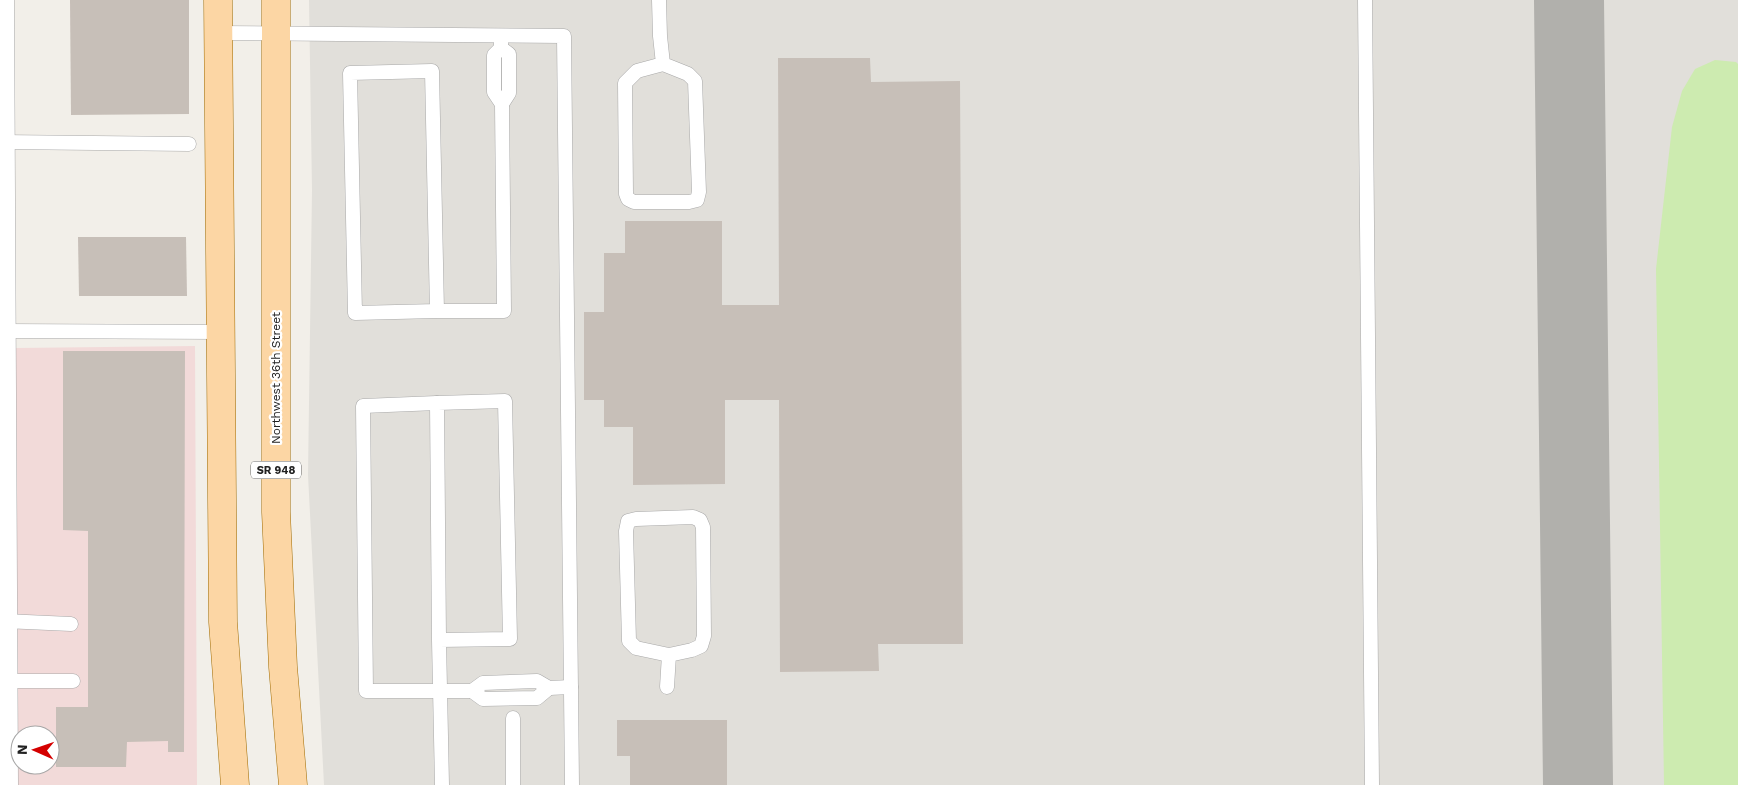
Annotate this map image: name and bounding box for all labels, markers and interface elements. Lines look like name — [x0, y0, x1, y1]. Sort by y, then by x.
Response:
street label: Northwest 36th Street — [269, 312, 283, 444]
road number: SR 948 — [251, 462, 301, 478]
north arrow — [10, 725, 60, 775]
text: N — [14, 744, 30, 755]

